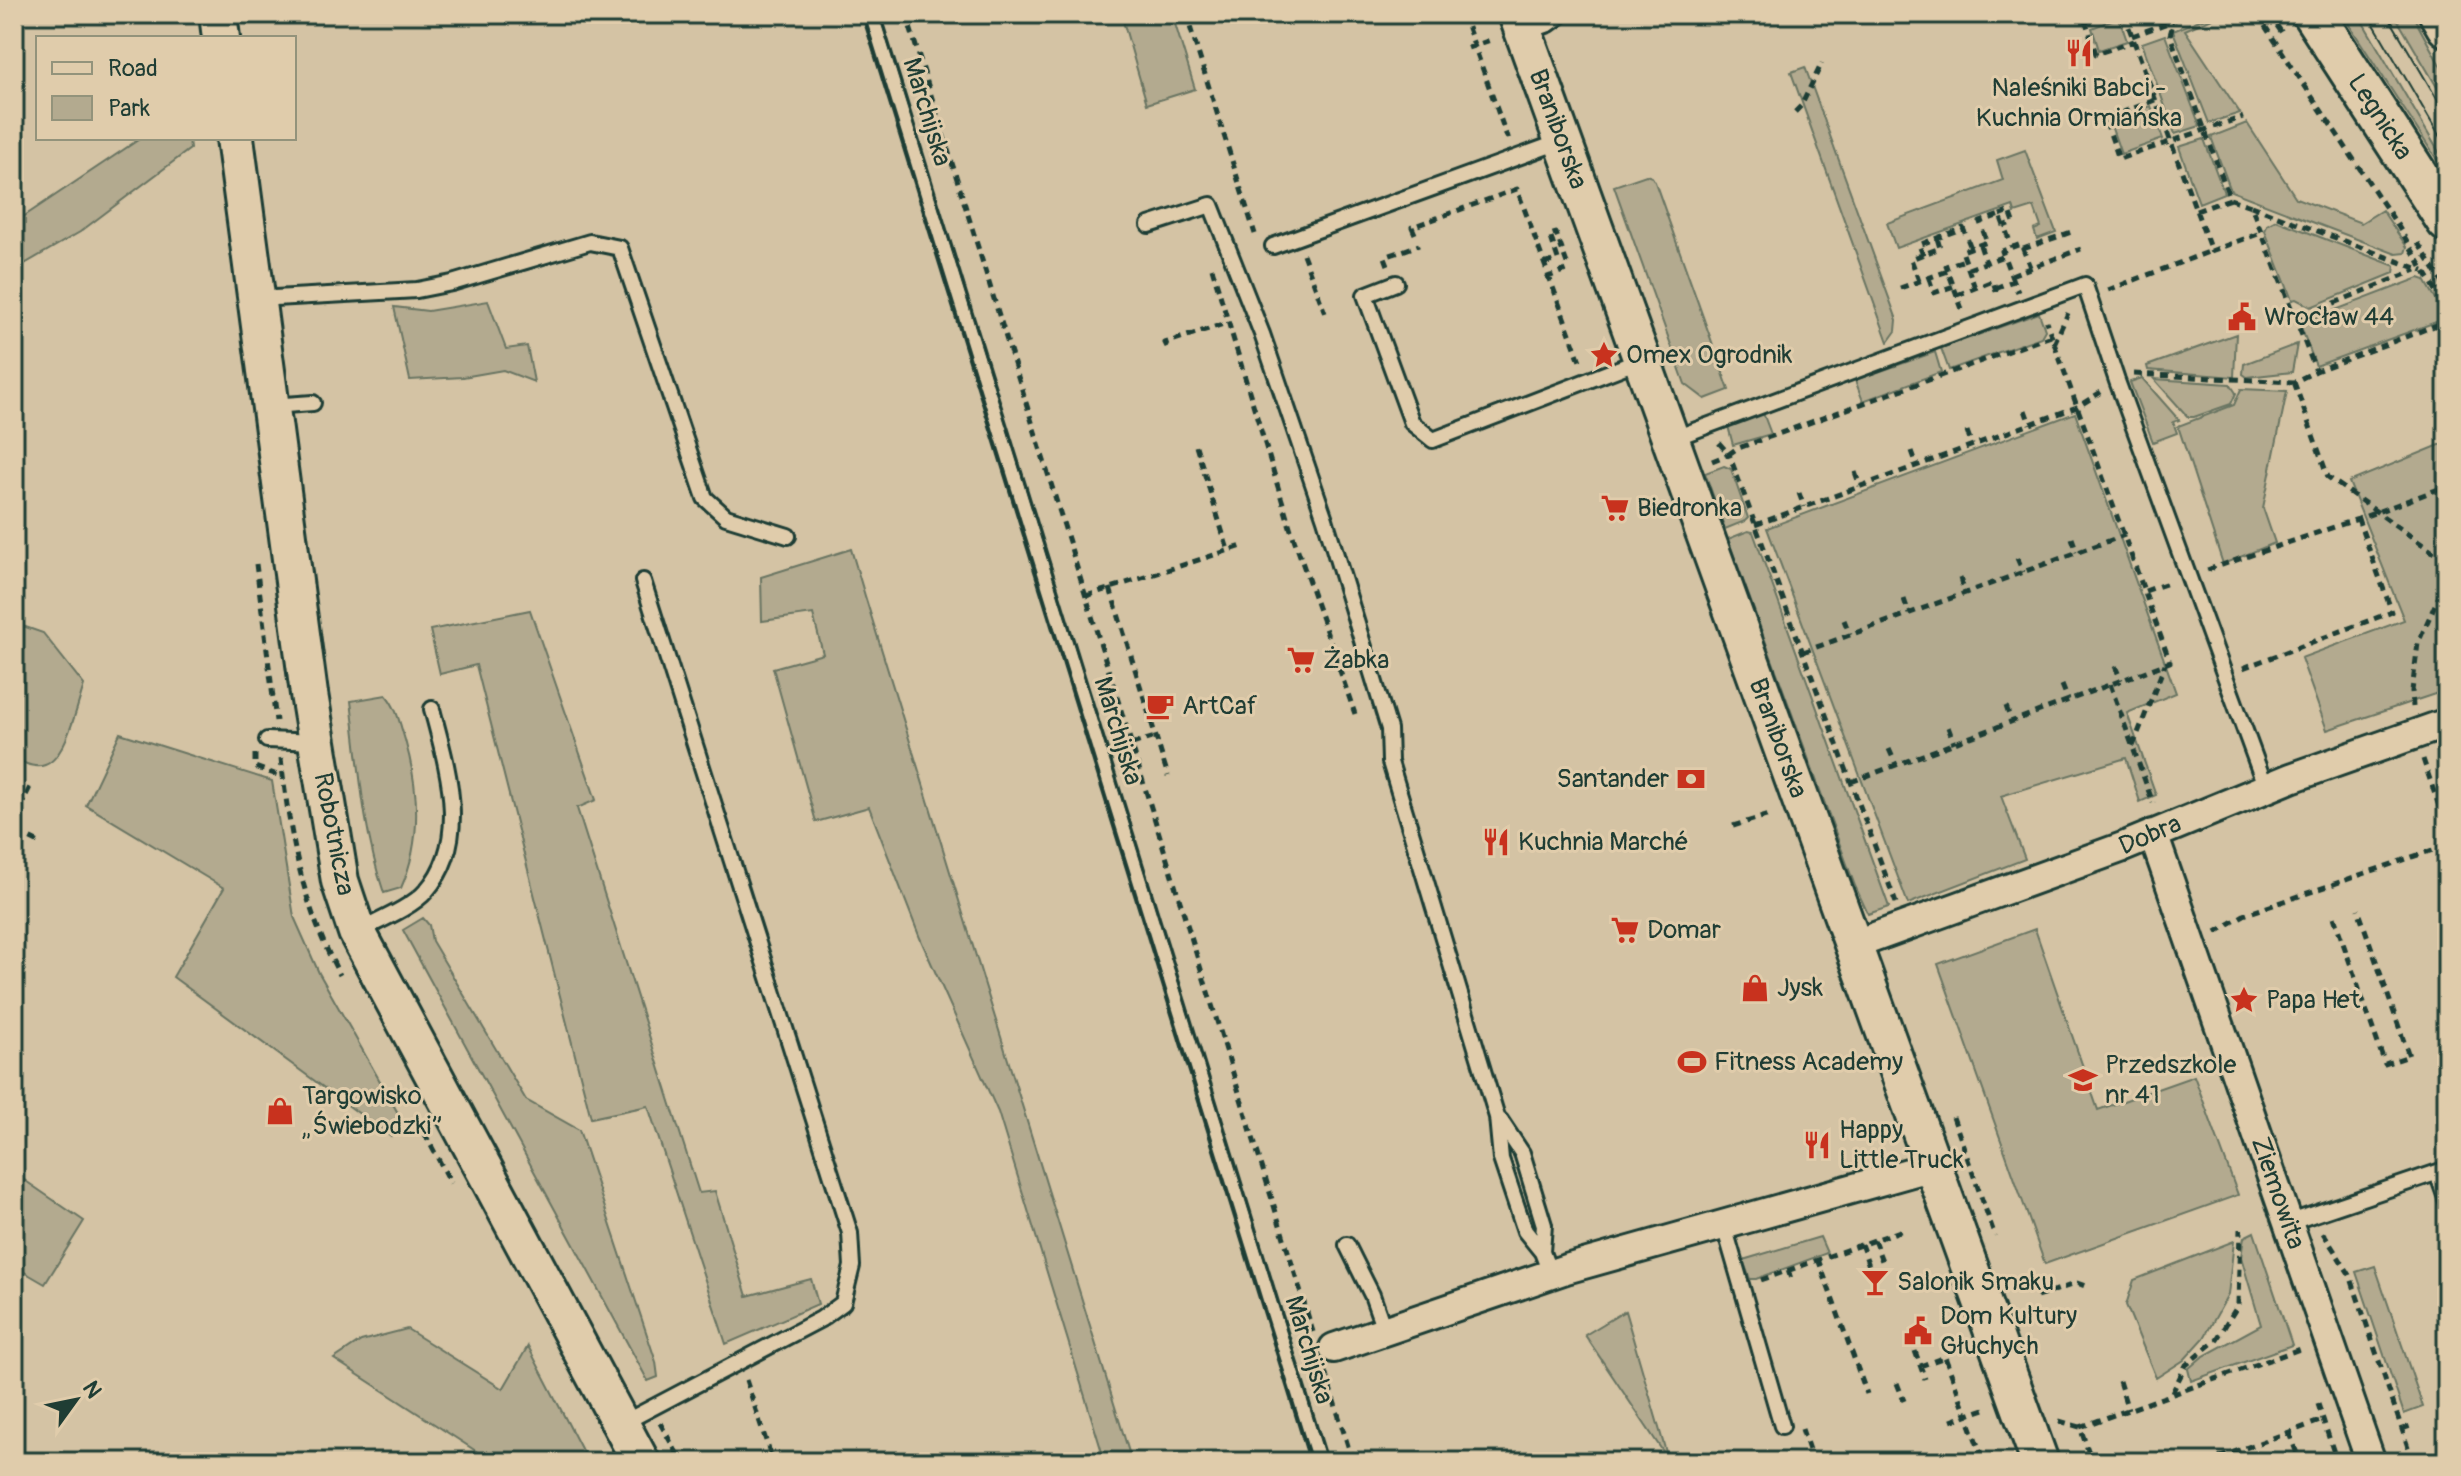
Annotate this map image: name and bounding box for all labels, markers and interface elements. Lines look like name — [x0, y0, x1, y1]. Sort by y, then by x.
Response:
legend — [36, 36, 296, 140]
restaurant icon: Naleśniki Babci - Kuchnia Ormiańska — [2064, 38, 2094, 68]
text: Road — [108, 54, 158, 83]
street label: Marchijska — [895, 54, 959, 170]
street label: Braniborska — [1522, 65, 1594, 193]
street label: Legnicka — [2340, 68, 2420, 166]
place label: Naleśniki Babci - Kuchnia Ormiańska — [1976, 72, 2182, 134]
text: Park — [108, 94, 150, 123]
place label: Wrocław 44 — [2264, 301, 2394, 333]
public building icon: Wrocław 44 — [2227, 302, 2257, 332]
place label: Omex Ogrodnik — [1626, 339, 1792, 371]
place icon: Omex Ogrodnik — [1589, 340, 1619, 370]
place label: Biedronka — [1637, 492, 1742, 524]
supermarket icon: Biedronka — [1600, 493, 1630, 523]
place label: Żabka — [1323, 644, 1389, 676]
supermarket icon: Żabka — [1286, 645, 1316, 675]
street label: Marchijska — [1086, 673, 1150, 789]
street label: Braniborska — [1742, 674, 1814, 802]
place label: ArtCaf — [1182, 690, 1258, 722]
cafe icon: ArtCaf — [1145, 691, 1175, 721]
place label: Santander — [1556, 763, 1670, 795]
bank icon: Santander — [1676, 764, 1706, 794]
street label: Robotnicza — [306, 770, 362, 898]
street label: Dobra — [2114, 808, 2186, 862]
place label: Kuchnia Marché — [1518, 826, 1689, 858]
restaurant icon: Kuchnia Marché — [1481, 827, 1511, 857]
place label: Domar — [1647, 914, 1722, 946]
supermarket icon: Domar — [1610, 915, 1640, 945]
place label: Jysk — [1777, 972, 1823, 1004]
shop icon: Jysk — [1740, 973, 1770, 1003]
place label: Papa Het — [2266, 984, 2361, 1016]
place icon: Papa Het — [2229, 985, 2259, 1015]
place label: Fitness Academy — [1714, 1046, 1903, 1078]
sports icon: Fitness Academy — [1677, 1047, 1707, 1077]
place label: Przedszkole nr 41 — [2105, 1049, 2236, 1111]
school or university icon: Przedszkole nr 41 — [2068, 1065, 2098, 1095]
place label: Targowisko „Świebodzki” — [302, 1080, 442, 1142]
shop icon: Targowisko „Świebodzki” — [265, 1096, 295, 1126]
place label: Happy Little Truck — [1839, 1114, 1964, 1176]
restaurant icon: Happy Little Truck — [1802, 1130, 1832, 1160]
street label: Ziemowita — [2244, 1133, 2312, 1253]
place label: Salonik Smaku — [1897, 1266, 2054, 1298]
bar icon: Salonik Smaku — [1860, 1267, 1890, 1297]
street label: Marchijska — [1277, 1292, 1341, 1408]
place label: Dom Kultury Głuchych — [1940, 1300, 2077, 1362]
public building icon: Dom Kultury Głuchych — [1903, 1316, 1933, 1346]
north arrow — [36, 1360, 116, 1440]
text: N — [76, 1376, 108, 1404]

